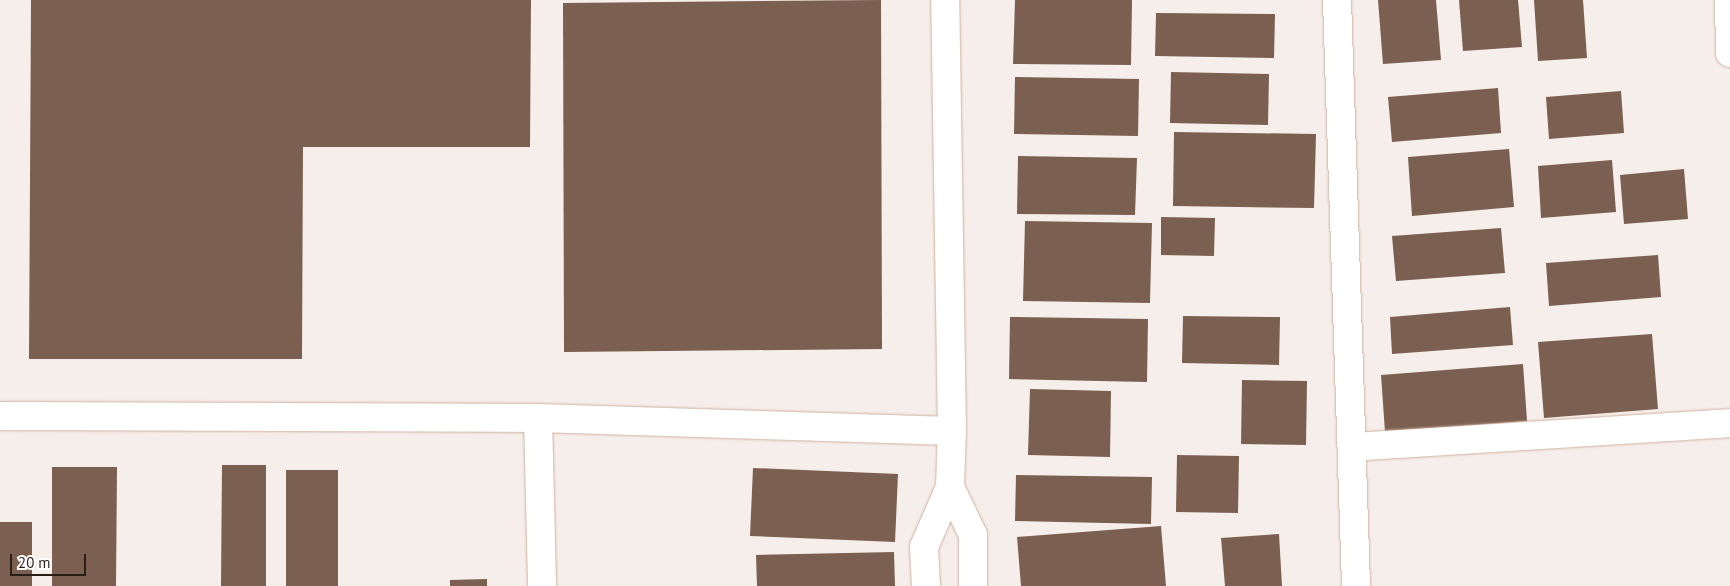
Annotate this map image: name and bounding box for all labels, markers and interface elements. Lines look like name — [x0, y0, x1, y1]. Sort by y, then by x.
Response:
scale bar — [12, 544, 89, 576]
text: 20 m — [18, 553, 51, 572]

